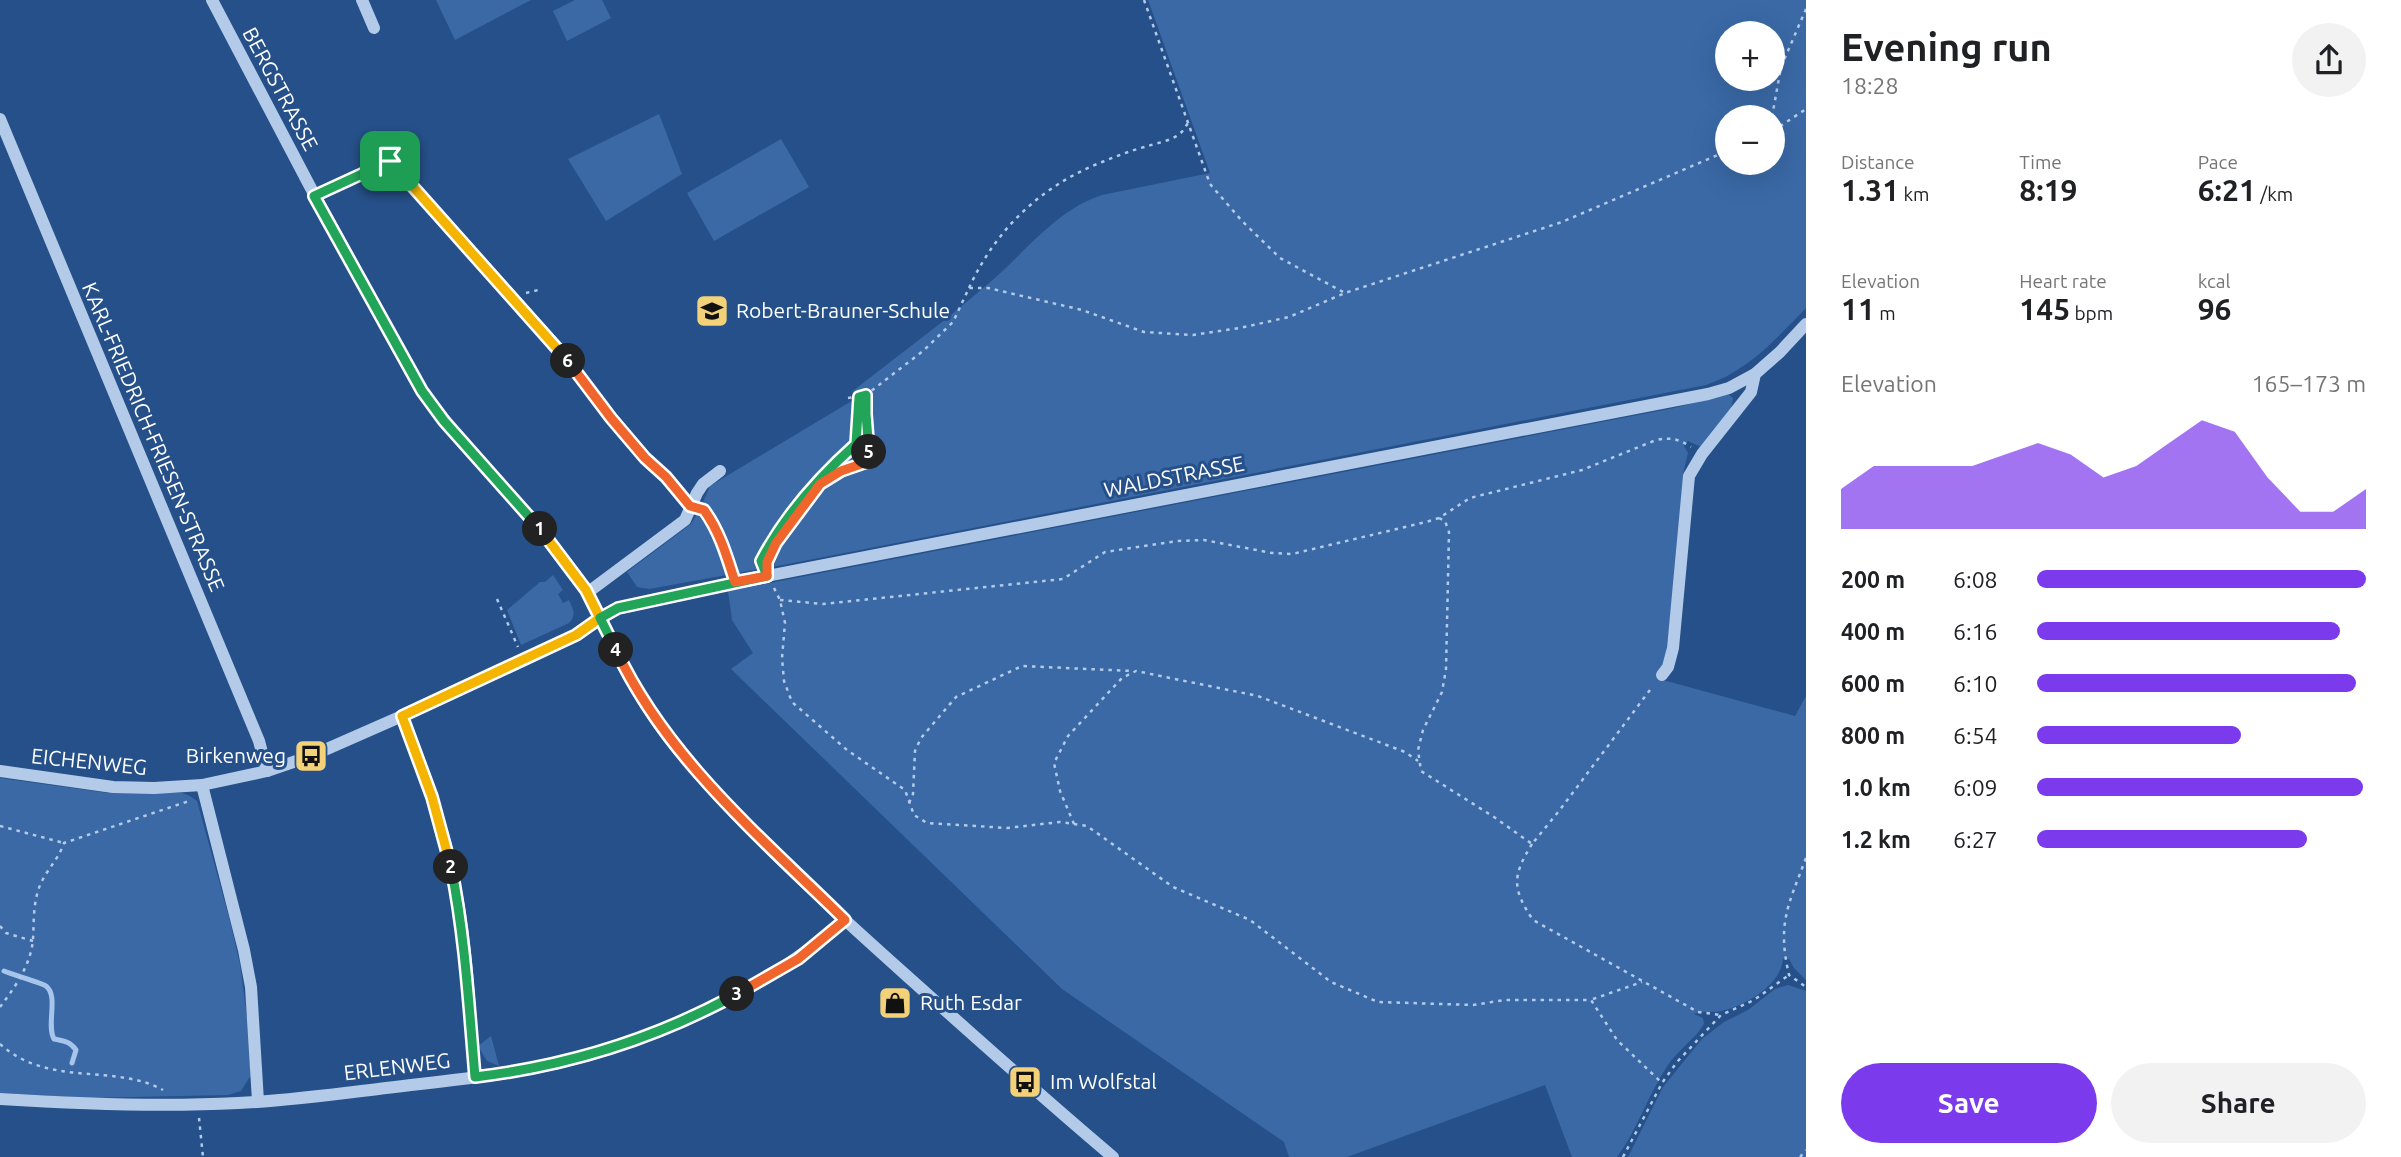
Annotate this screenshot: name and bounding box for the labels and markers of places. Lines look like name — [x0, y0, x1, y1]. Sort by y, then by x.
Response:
pin — [360, 131, 420, 191]
school or university icon: Robert-Brauner-Schule — [693, 292, 731, 330]
place label: Robert-Brauner-Schule — [736, 298, 950, 322]
pin: 6 — [550, 344, 586, 378]
pin: 5 — [852, 434, 886, 470]
pin: 1 — [522, 512, 558, 546]
pin: 4 — [598, 632, 634, 668]
bus stop icon: Birkenweg — [292, 737, 330, 775]
place label: Birkenweg — [186, 743, 286, 767]
pin: 2 — [434, 850, 468, 884]
pin: 3 — [720, 976, 754, 1012]
shop icon: Ruth Esdar — [876, 984, 914, 1022]
place label: Ruth Esdar — [920, 990, 1022, 1014]
bus stop icon: Im Wolfstal — [1006, 1063, 1044, 1101]
place label: Im Wolfstal — [1050, 1069, 1157, 1093]

